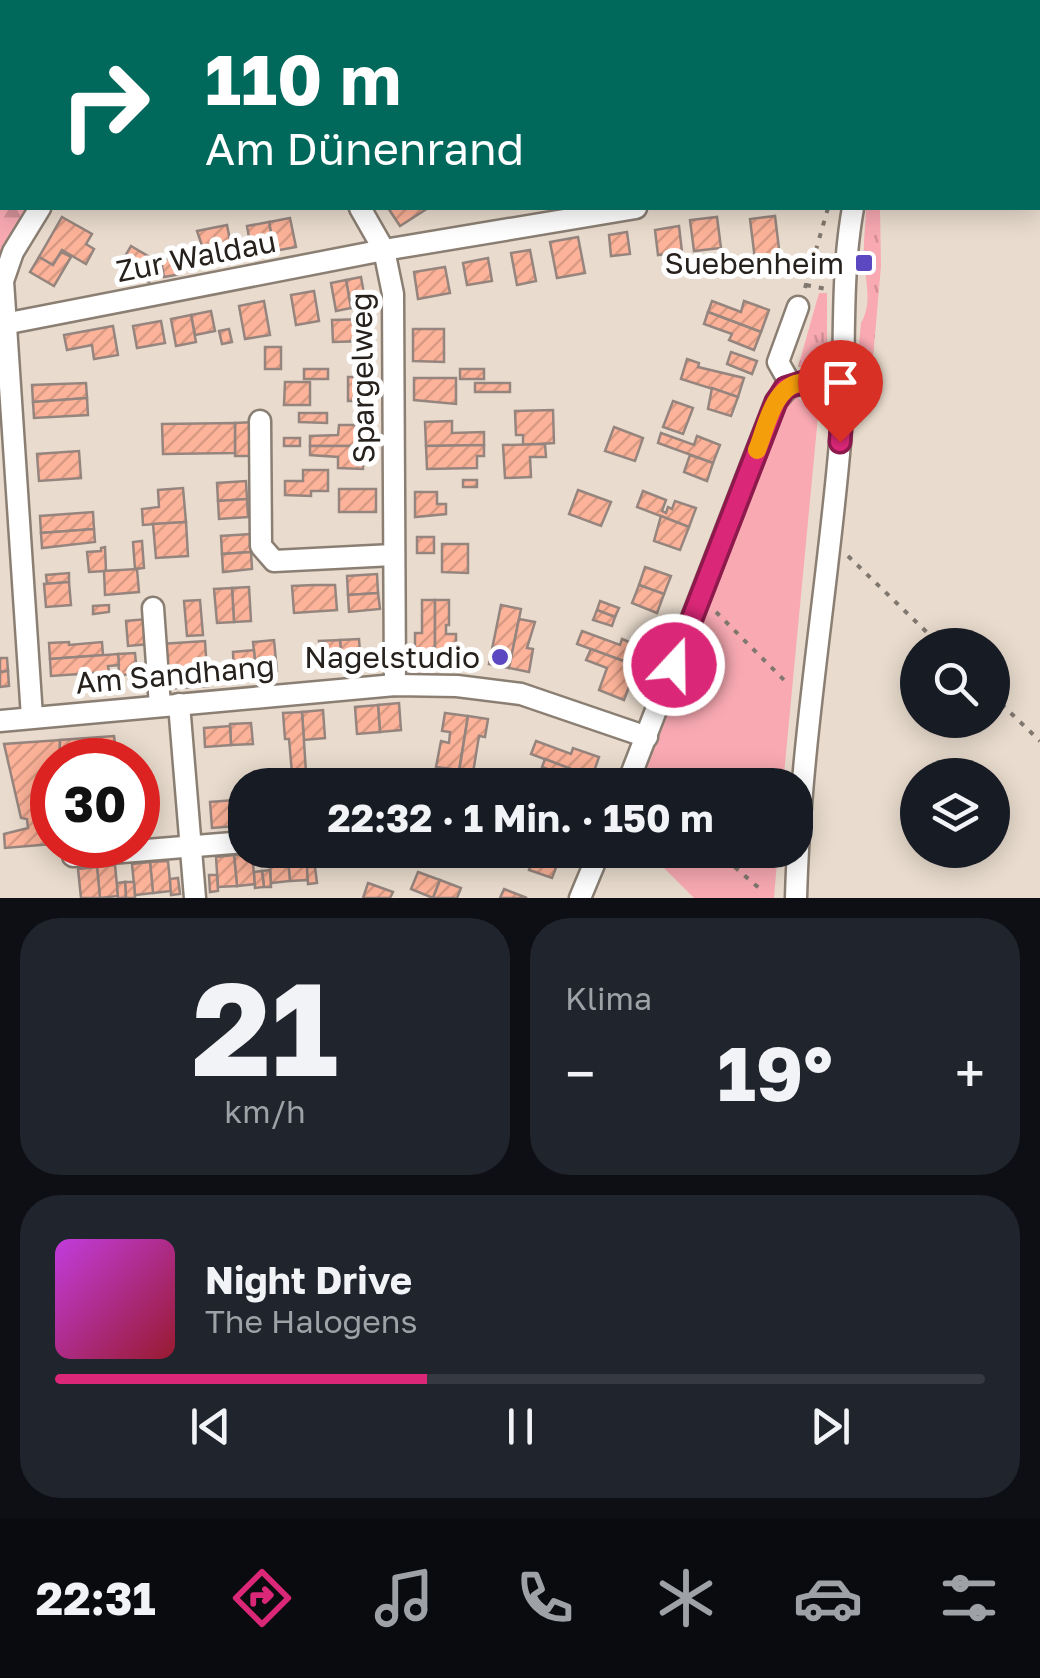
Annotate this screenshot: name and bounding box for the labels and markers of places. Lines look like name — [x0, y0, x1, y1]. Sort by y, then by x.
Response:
place label: Suebenheim — [665, 245, 844, 281]
marker: Suebenheim — [853, 252, 875, 274]
pin — [798, 340, 883, 443]
place label: Nagelstudio — [304, 639, 480, 675]
marker: Nagelstudio — [489, 646, 511, 668]

